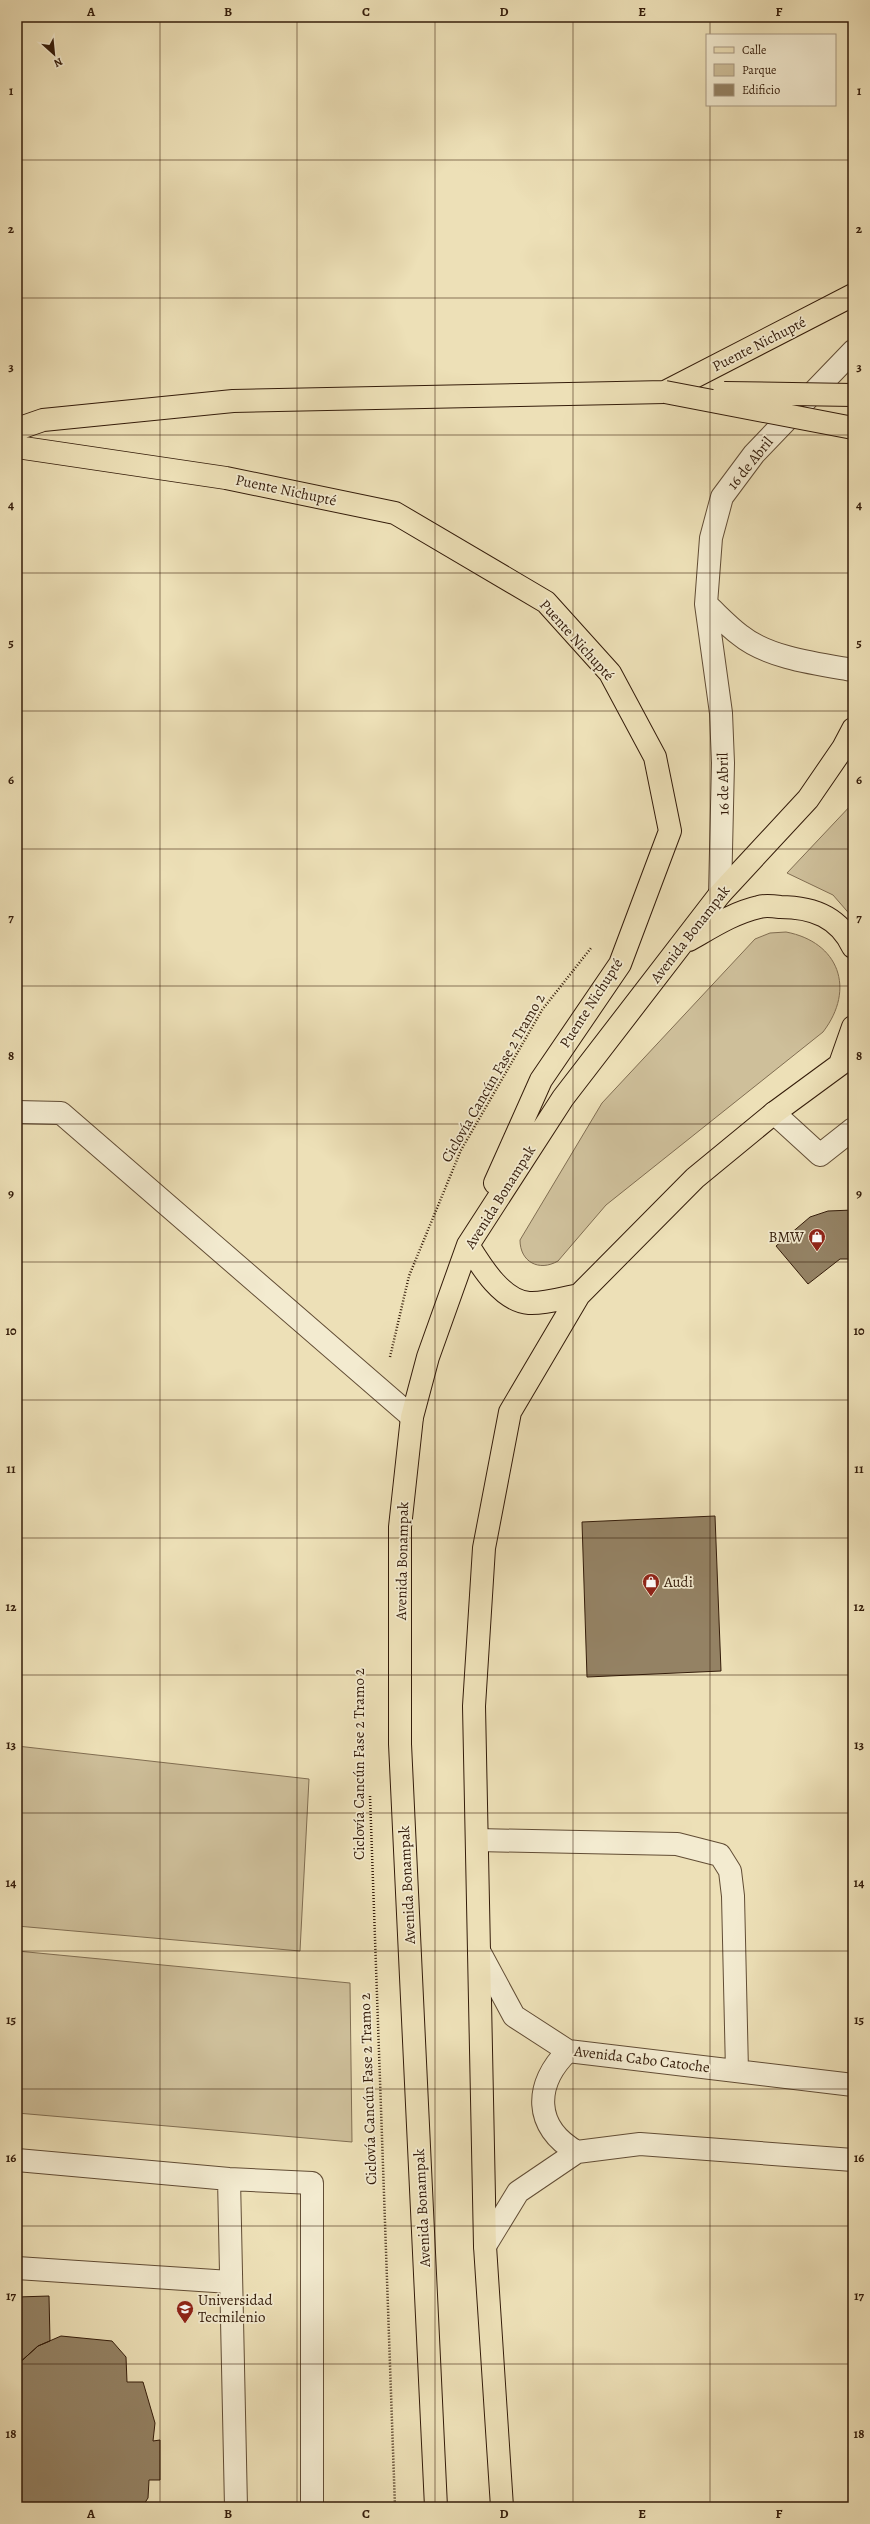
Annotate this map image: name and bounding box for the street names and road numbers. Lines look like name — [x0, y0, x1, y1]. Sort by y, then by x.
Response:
street label: Puente Nichupté — [709, 312, 810, 376]
street label: 16 de Abril — [723, 432, 778, 494]
street label: Puente Nichupté — [234, 470, 339, 511]
street label: Puente Nichupté — [535, 595, 619, 685]
street label: 16 de Abril — [712, 752, 734, 815]
street label: Avenida Bonampak — [645, 881, 735, 988]
street label: Puente Nichupté — [555, 954, 628, 1052]
street label: Ciclovía Cancún Fase 2 Tramo 2 — [436, 990, 550, 1166]
street label: Avenida Bonampak — [460, 1141, 540, 1253]
street label: Avenida Bonampak — [391, 1501, 413, 1621]
street label: Ciclovía Cancún Fase 2 Tramo 2 — [349, 1668, 369, 1860]
street label: Avenida Bonampak — [394, 1825, 420, 1946]
street label: Ciclovía Cancún Fase 2 Tramo 2 — [355, 1993, 381, 2185]
street label: Avenida Cabo Catoche — [572, 2041, 711, 2077]
street label: Avenida Bonampak — [409, 2148, 435, 2269]

